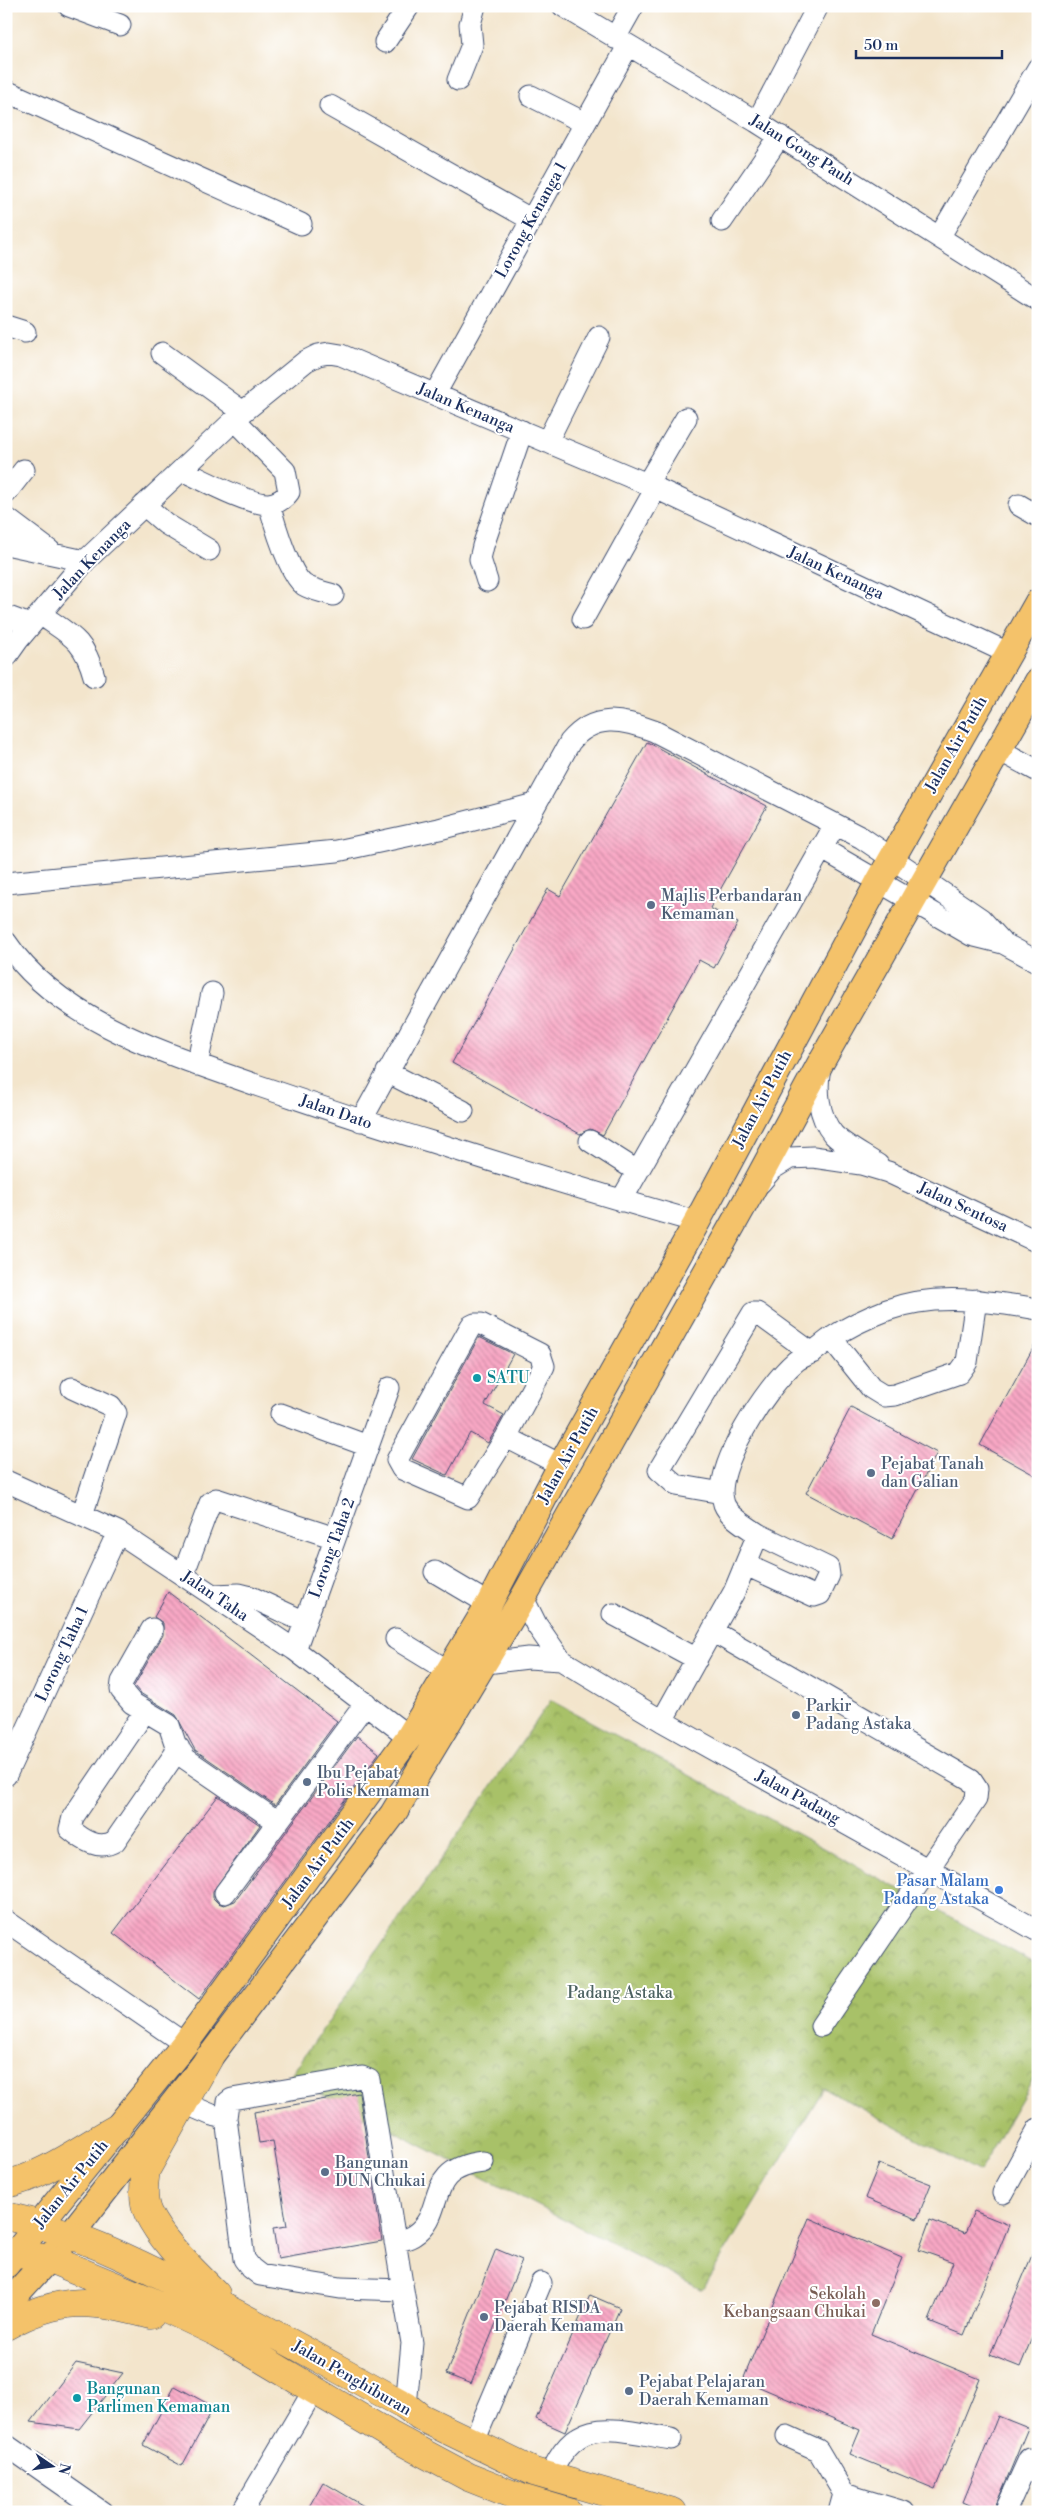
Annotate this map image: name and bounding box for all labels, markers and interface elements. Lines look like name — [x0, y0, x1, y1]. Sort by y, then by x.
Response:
scale bar — [856, 28, 1003, 60]
text: 50 m — [864, 36, 898, 55]
street label: Jalan Gong Pauh — [745, 109, 858, 190]
street label: Lorong Kenanga 1 — [491, 158, 571, 282]
street label: Jalan Kenanga — [413, 378, 519, 438]
street label: Jalan Kenanga — [48, 514, 136, 604]
street label: Jalan Kenanga — [784, 542, 888, 604]
street label: Jalan Air Putih — [920, 692, 992, 796]
place label: Majlis Perbandaran Kemaman — [661, 886, 802, 924]
marker: Majlis Perbandaran Kemaman — [645, 899, 657, 911]
street label: Jalan Air Putih — [727, 1046, 796, 1152]
street label: Jalan Dato — [296, 1090, 375, 1134]
street label: Jalan Sentosa — [914, 1177, 1012, 1237]
place label: SATU — [487, 1368, 530, 1388]
marker: SATU — [471, 1372, 483, 1384]
street label: Jalan Air Putih — [533, 1403, 603, 1508]
place label: Pejabat Tanah dan Galian — [881, 1454, 985, 1492]
marker: Pejabat Tanah dan Galian — [865, 1467, 877, 1479]
street label: Lorong Taha 2 — [305, 1495, 359, 1601]
street label: Jalan Taha — [177, 1566, 253, 1626]
street label: Lorong Taha 1 — [31, 1603, 93, 1705]
place label: Parkir Padang Astaka — [806, 1696, 913, 1734]
marker: Parkir Padang Astaka — [790, 1709, 802, 1721]
place label: Ibu Pejabat Polis Kemaman — [317, 1763, 430, 1801]
street label: Jalan Padang — [751, 1765, 844, 1829]
marker: Ibu Pejabat Polis Kemaman — [301, 1776, 313, 1788]
street label: Jalan Air Putih — [277, 1814, 359, 1913]
place label: Pasar Malam Padang Astaka — [883, 1871, 990, 1909]
marker: Pasar Malam Padang Astaka — [993, 1884, 1005, 1896]
park label: Padang Astaka — [567, 1983, 674, 2003]
street label: Jalan Air Putih — [29, 2136, 113, 2233]
place label: Bangunan DUN Chukai — [334, 2153, 426, 2191]
marker: Bangunan DUN Chukai — [319, 2166, 331, 2178]
place label: Sekolah Kebangsaan Chukai — [723, 2284, 866, 2322]
marker: Sekolah Kebangsaan Chukai — [870, 2297, 882, 2309]
place label: Pejabat RISDA Daerah Kemaman — [494, 2298, 624, 2336]
marker: Pejabat RISDA Daerah Kemaman — [478, 2311, 490, 2323]
street label: Jalan Penghiburan — [288, 2335, 415, 2420]
place label: Pejabat Pelajaran Daerah Kemaman — [639, 2372, 769, 2410]
place label: Bangunan Parlimen Kemaman — [86, 2379, 231, 2417]
marker: Pejabat Pelajaran Daerah Kemaman — [623, 2385, 635, 2397]
marker: Bangunan Parlimen Kemaman — [71, 2392, 83, 2404]
north arrow — [28, 2440, 78, 2490]
text: N — [54, 2461, 74, 2476]

